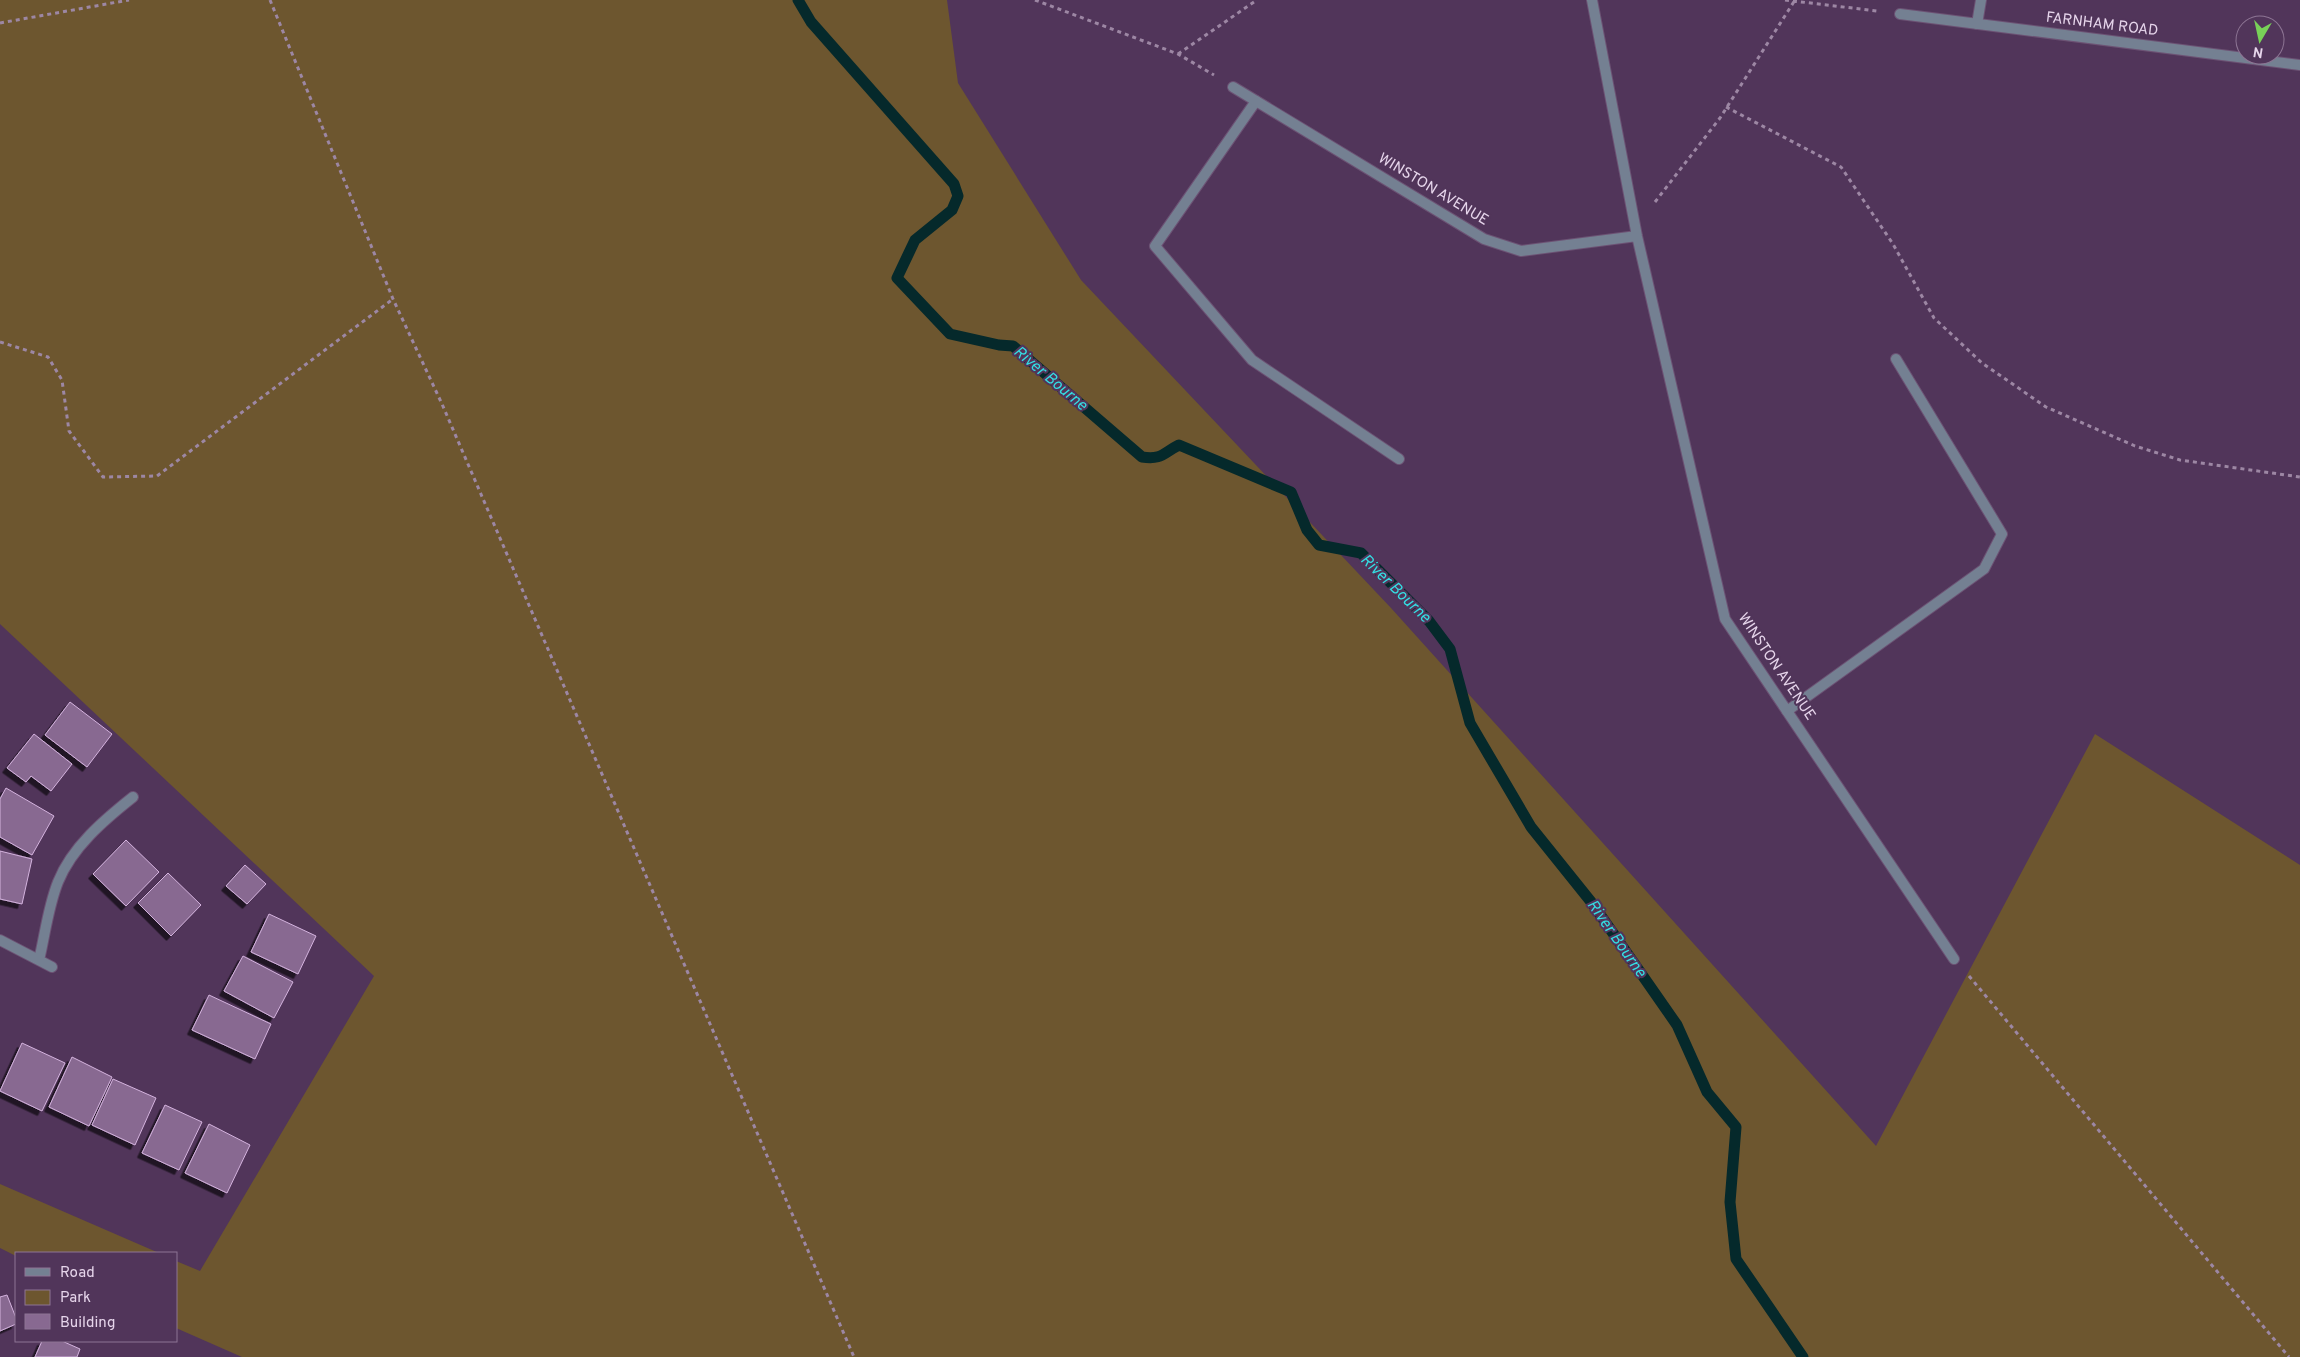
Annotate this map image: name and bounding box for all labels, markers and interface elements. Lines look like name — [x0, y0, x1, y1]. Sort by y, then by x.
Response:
street label: FARNHAM ROAD — [2045, 9, 2159, 41]
north arrow — [2235, 15, 2285, 65]
text: N — [2252, 42, 2265, 61]
street label: WINSTON AVENUE — [1374, 150, 1492, 230]
water label: River Bourne — [1009, 342, 1092, 416]
water label: River Bourne — [1356, 550, 1435, 628]
street label: WINSTON AVENUE — [1733, 610, 1819, 724]
water label: River Bourne — [1582, 896, 1651, 982]
legend — [15, 1252, 178, 1342]
text: Road — [60, 1264, 95, 1283]
text: Park — [60, 1289, 91, 1308]
text: Building — [60, 1314, 115, 1333]

